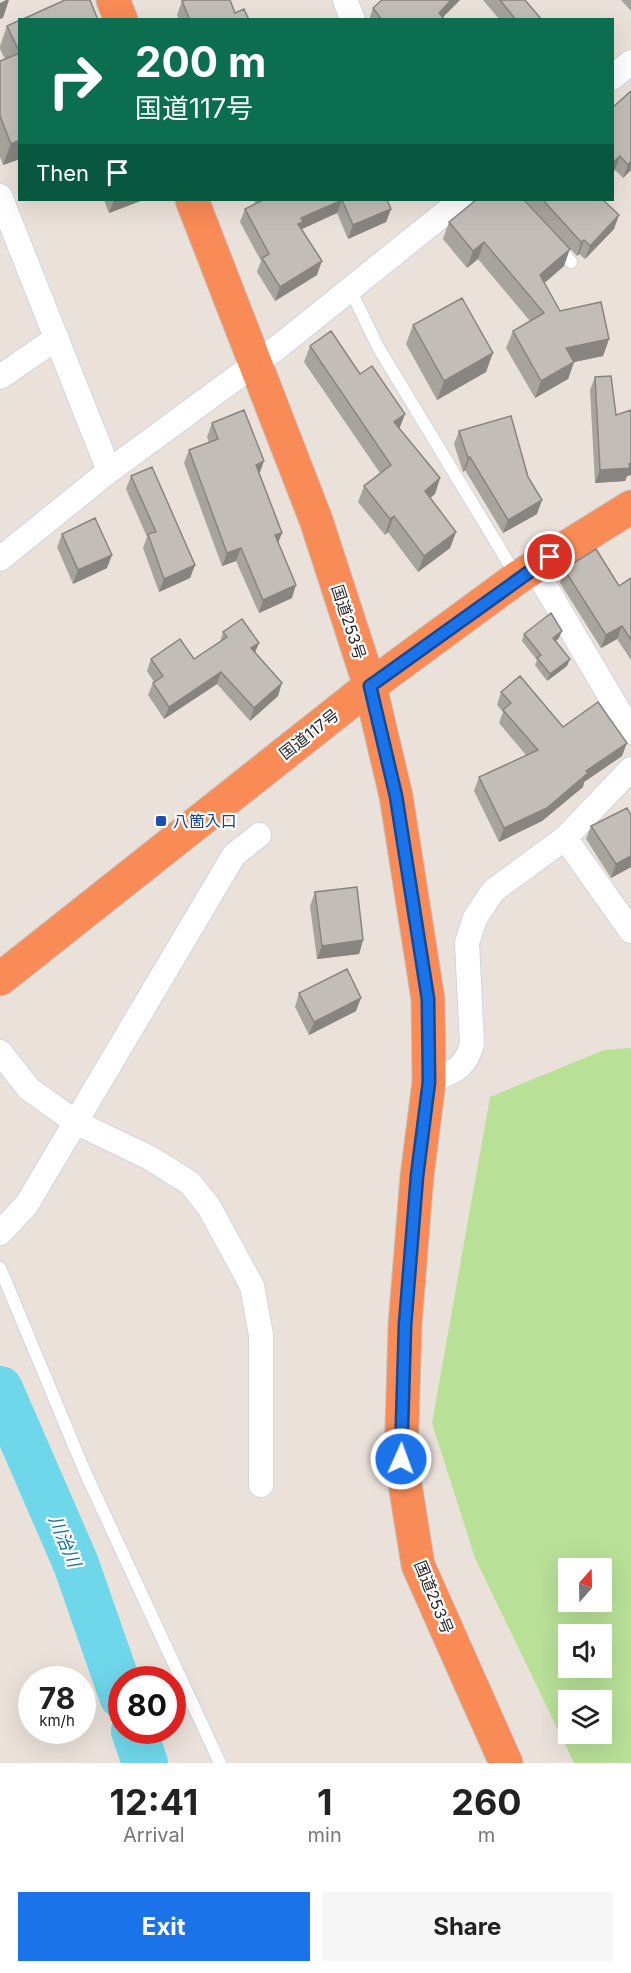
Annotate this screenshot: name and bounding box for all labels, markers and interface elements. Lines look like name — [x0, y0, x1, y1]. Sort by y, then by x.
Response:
text: 200 m — [135, 36, 266, 87]
icon: right — [36, 42, 114, 120]
text: 国道117号 — [135, 92, 253, 125]
icon: arrive — [101, 156, 134, 189]
text: Then — [36, 160, 89, 186]
pin — [524, 531, 575, 582]
icon: arrive — [533, 540, 566, 573]
street label: 国道253号 — [328, 582, 370, 662]
street label: 国道117号 — [275, 705, 343, 763]
place label: 八箇入口 — [173, 811, 237, 831]
marker: 八箇入口 — [154, 814, 168, 828]
position arrow — [369, 1427, 433, 1491]
water label: 川治川 — [45, 1512, 86, 1572]
street label: 国道253号 — [410, 1557, 458, 1637]
north arrow — [558, 1558, 612, 1612]
map controls — [558, 1558, 612, 1744]
button: sound — [558, 1624, 612, 1678]
speed limit sign: 80 — [108, 1666, 186, 1744]
text: 78 — [39, 1680, 75, 1716]
button: layers — [558, 1690, 612, 1744]
text: km/h — [39, 1711, 75, 1730]
text: 12:41 — [109, 1780, 198, 1824]
text: 1 — [317, 1780, 332, 1824]
text: 260 — [451, 1780, 522, 1824]
text: Arrival — [123, 1823, 185, 1847]
text: min — [308, 1823, 342, 1847]
text: m — [478, 1823, 495, 1847]
button: Exit — [18, 1892, 310, 1961]
button: Share — [322, 1892, 613, 1961]

